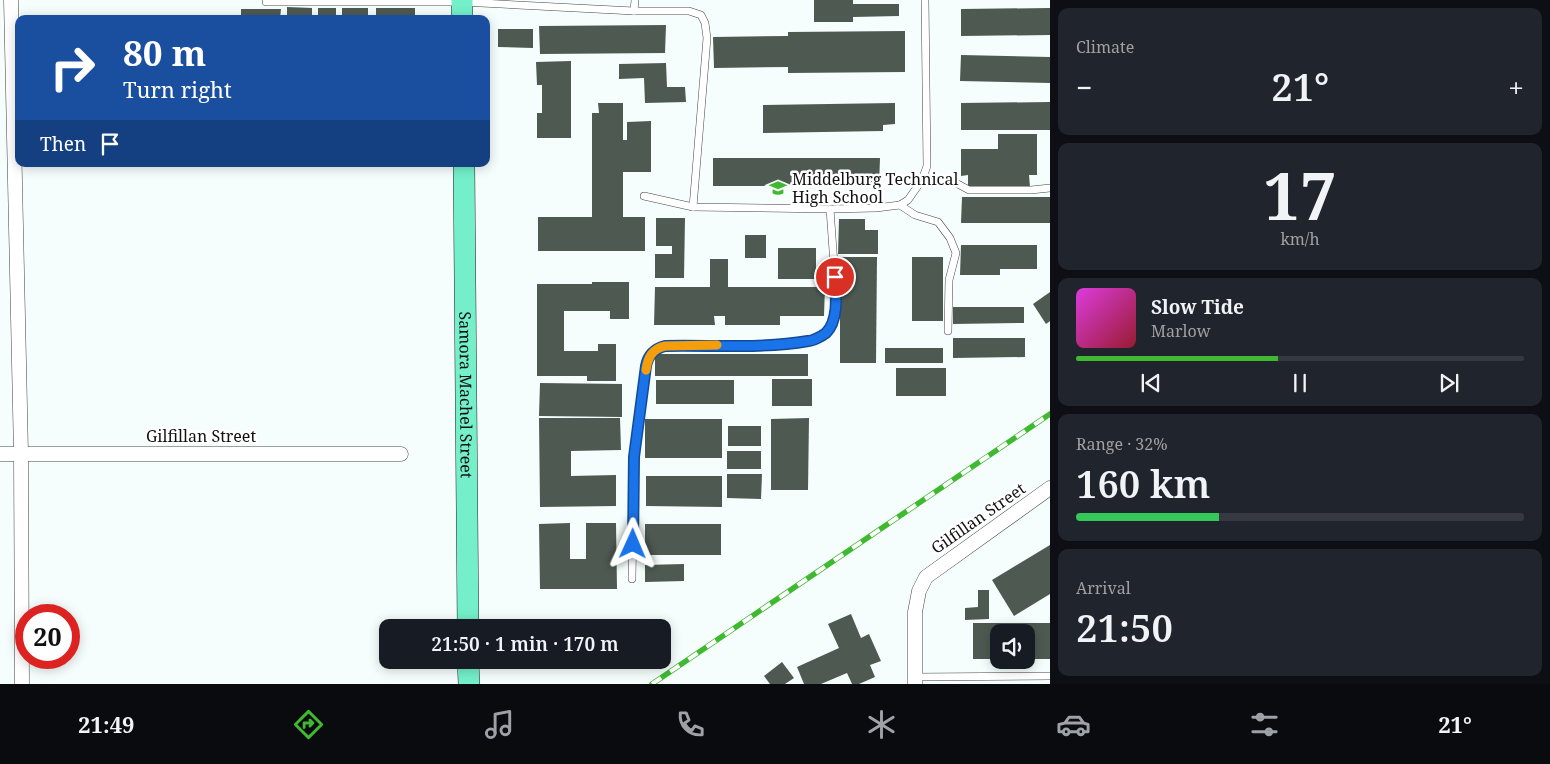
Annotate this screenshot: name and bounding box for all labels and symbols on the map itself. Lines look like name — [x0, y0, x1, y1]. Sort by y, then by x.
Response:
place label: Middelburg Technical High School — [792, 168, 959, 208]
school or university icon: Middelburg Technical High School — [768, 178, 788, 198]
pin — [814, 256, 856, 298]
street label: Samora Machel Street — [454, 311, 478, 479]
street label: Gilfillan Street — [146, 425, 256, 447]
street label: Gilfillan Street — [927, 477, 1030, 559]
position arrow — [606, 517, 658, 569]
speed limit sign: 20 — [15, 604, 80, 669]

